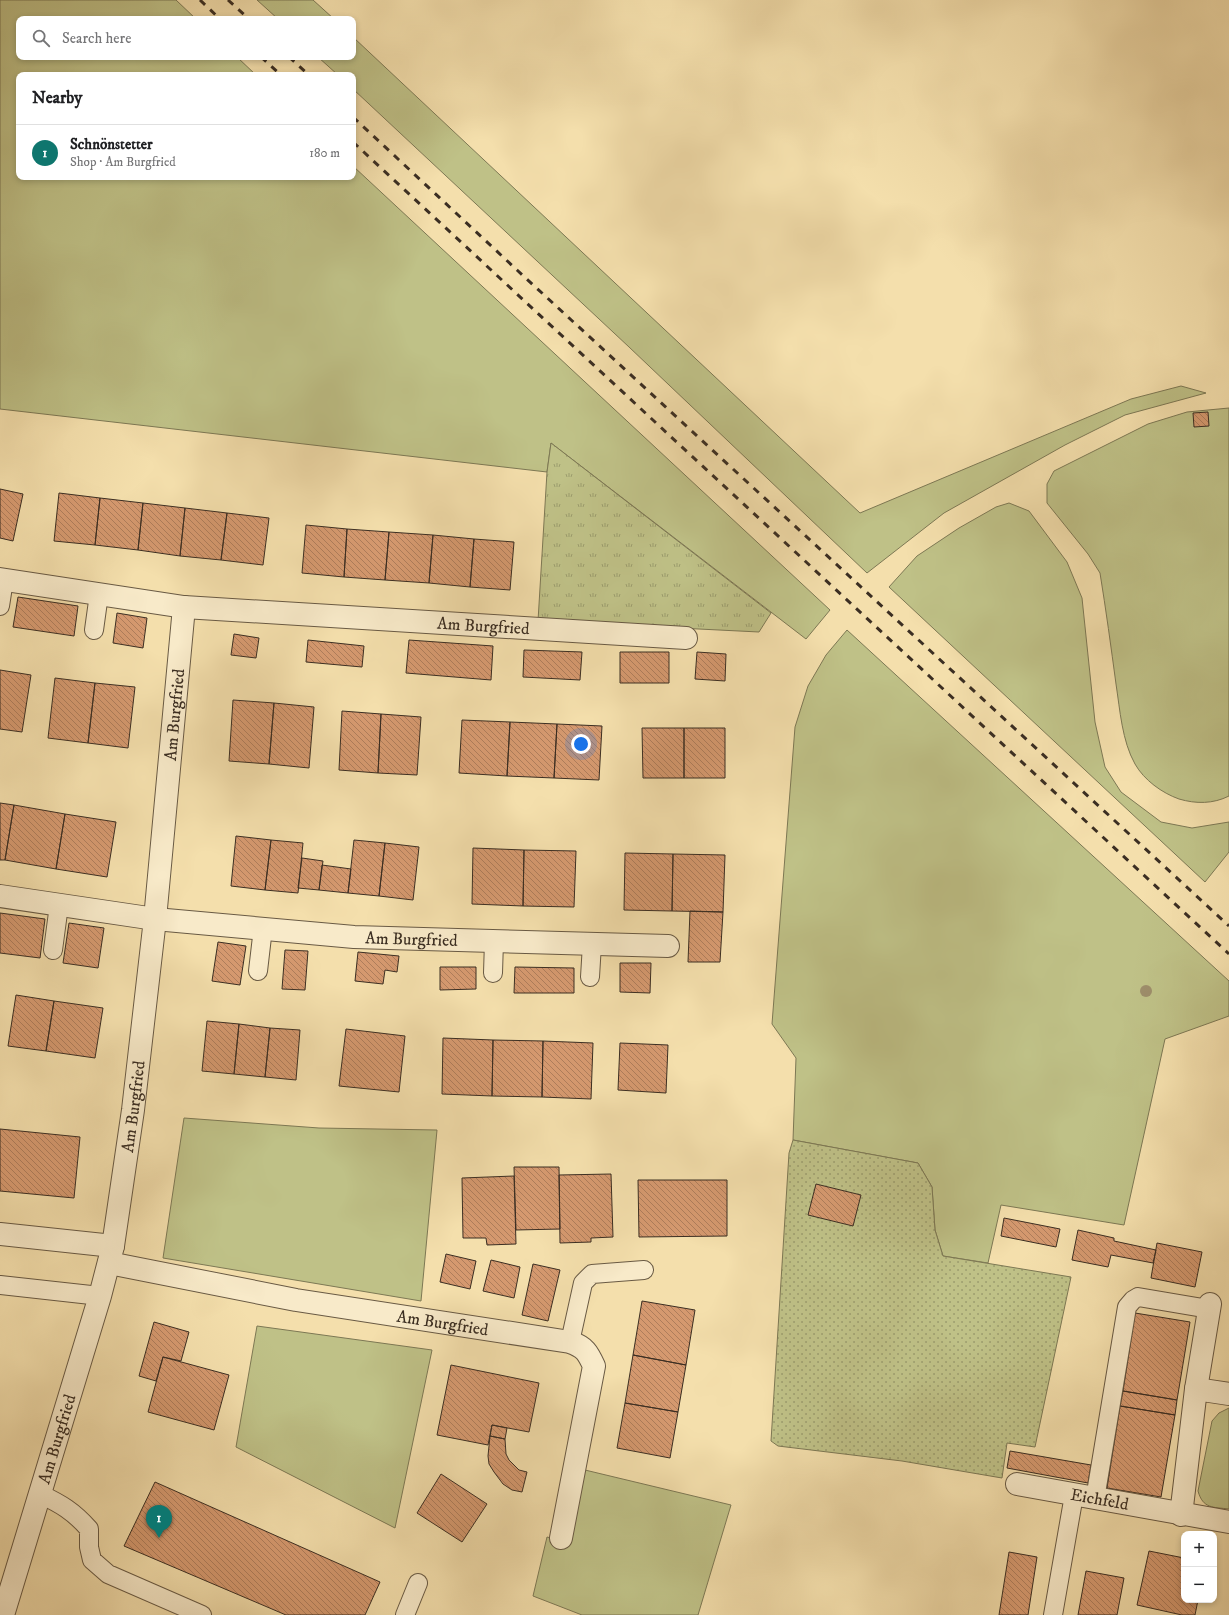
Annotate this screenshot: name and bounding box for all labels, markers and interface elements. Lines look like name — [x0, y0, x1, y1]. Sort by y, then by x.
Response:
search box — [16, 16, 356, 60]
icon: search — [30, 27, 52, 49]
text: Search here — [62, 29, 131, 48]
text: Nearby — [32, 87, 82, 109]
text: Schnönstetter — [70, 135, 153, 154]
text: 1 — [43, 145, 47, 161]
text: 180 m — [309, 145, 340, 161]
text: Shop · Am Burgfried — [70, 154, 176, 170]
street label: Am Burgfried — [436, 613, 531, 640]
street label: Am Burgfried — [160, 667, 190, 762]
your location — [571, 734, 591, 754]
street label: Am Burgfried — [365, 927, 459, 952]
street label: Am Burgfried — [117, 1059, 151, 1154]
street label: Am Burgfried — [395, 1306, 490, 1341]
street label: Am Burgfried — [34, 1391, 82, 1487]
street label: Eichfeld — [1069, 1484, 1131, 1516]
pin: 1 — [146, 1505, 172, 1538]
map controls — [1181, 1531, 1217, 1603]
button: + — [1181, 1531, 1217, 1567]
button: − — [1181, 1567, 1217, 1603]

